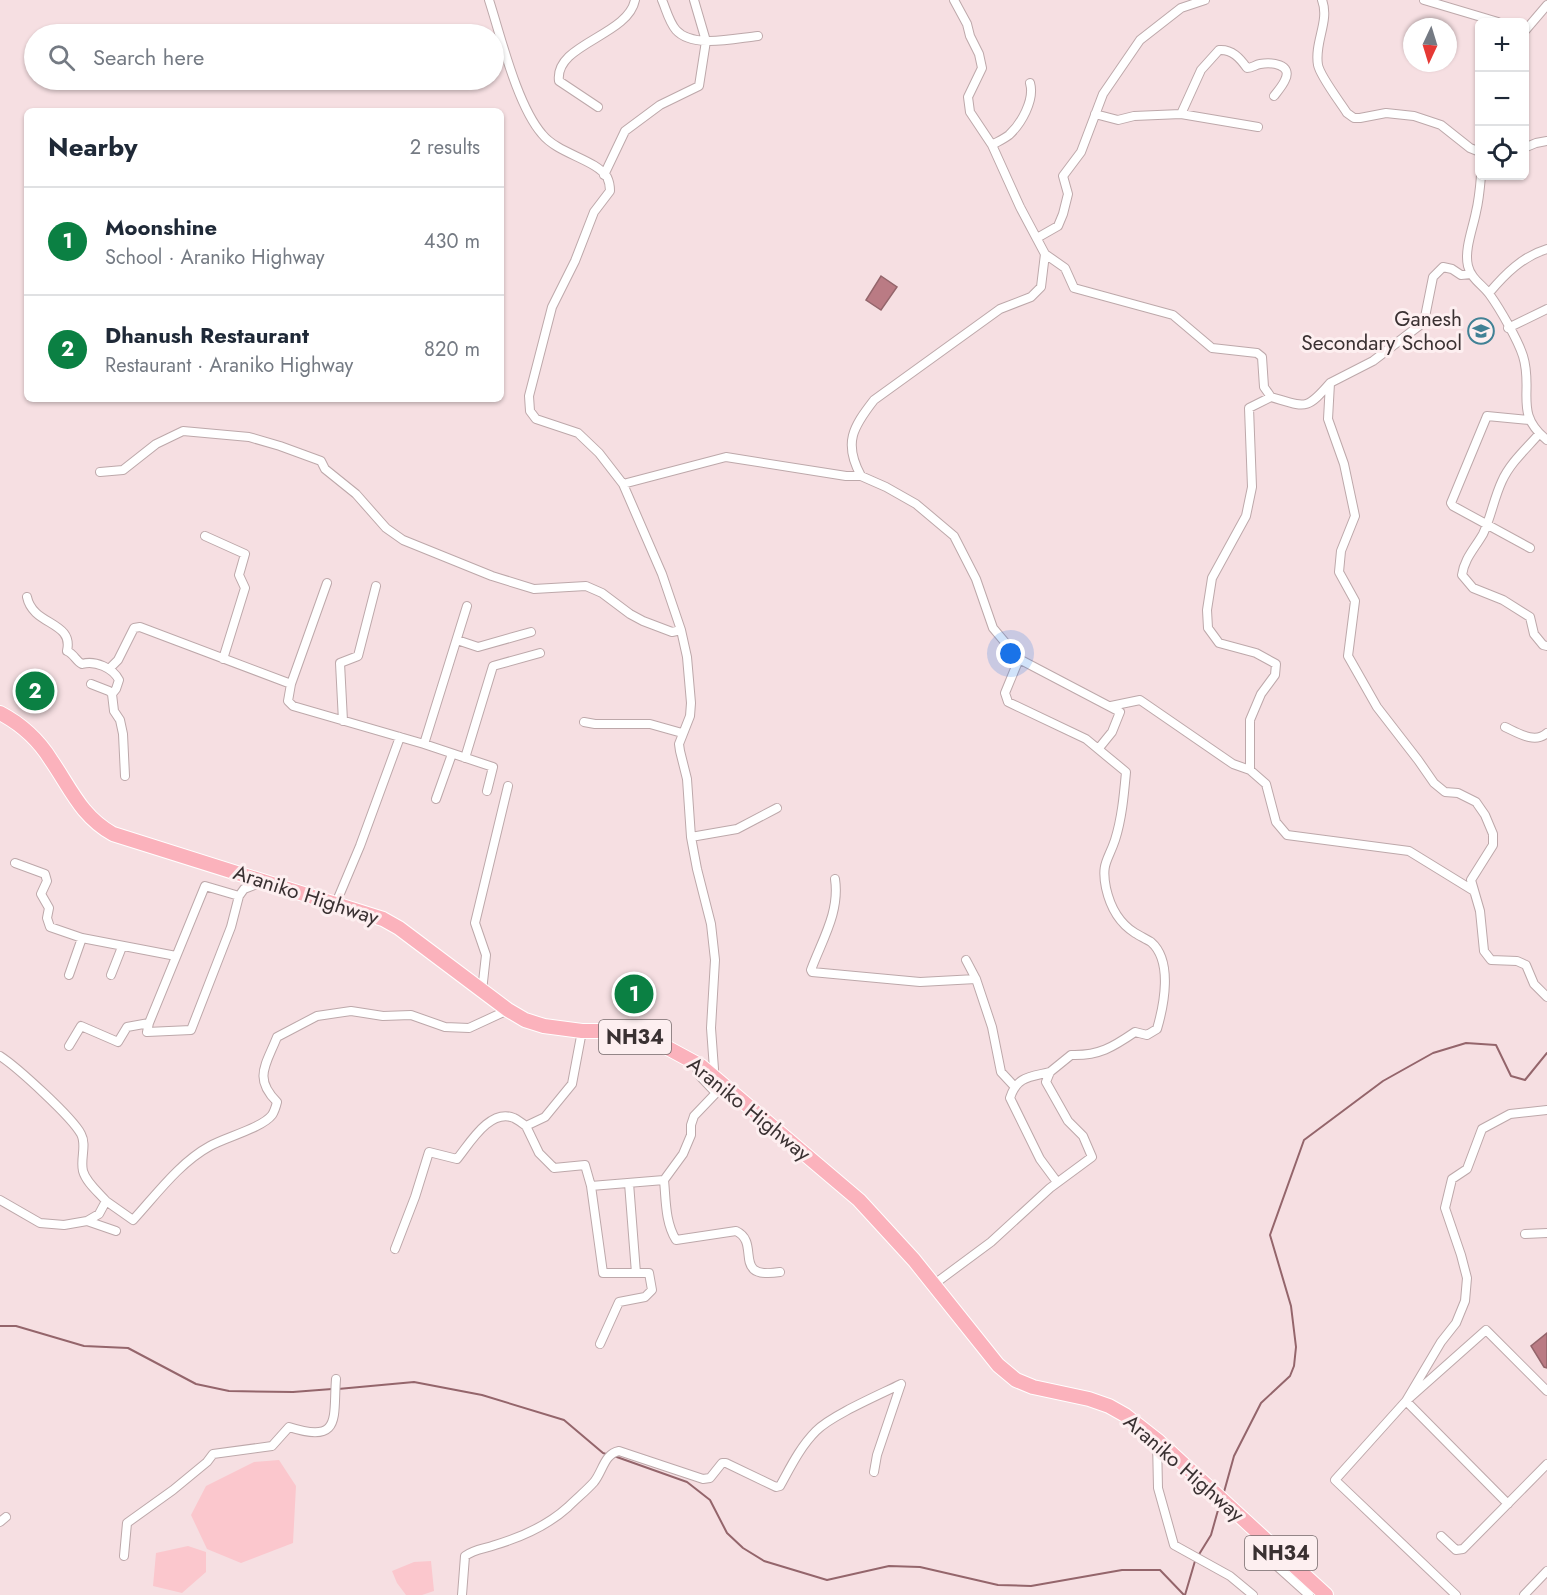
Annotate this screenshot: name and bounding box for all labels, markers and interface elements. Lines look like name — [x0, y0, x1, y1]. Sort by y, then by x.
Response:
north arrow — [1403, 18, 1457, 72]
map controls — [1475, 18, 1529, 180]
button: + — [1475, 18, 1529, 72]
search box — [24, 24, 504, 90]
icon: search — [45, 41, 78, 74]
text: Search here — [93, 41, 204, 73]
button: − — [1475, 72, 1529, 126]
button: locate — [1475, 126, 1529, 180]
text: Nearby — [48, 128, 137, 166]
text: 2 results — [410, 133, 480, 162]
text: Moonshine — [105, 211, 217, 243]
text: 1 — [62, 227, 73, 256]
text: 430 m — [424, 227, 480, 256]
text: School · Araniko Highway — [105, 243, 324, 272]
place label: Ganesh Secondary School — [1301, 304, 1462, 358]
school or university icon: Ganesh Secondary School — [1466, 316, 1496, 346]
text: Dhanush Restaurant — [105, 319, 309, 351]
text: 2 — [61, 335, 74, 364]
text: 820 m — [424, 335, 480, 364]
text: Restaurant · Araniko Highway — [105, 351, 353, 380]
your location — [996, 639, 1025, 668]
pin: 2 — [15, 668, 54, 714]
street label: Araniko Highway — [229, 857, 383, 933]
pin: 1 — [614, 972, 654, 1016]
road number: NH34 — [599, 1020, 671, 1054]
street label: Araniko Highway — [681, 1050, 818, 1169]
street label: Araniko Highway — [1117, 1407, 1251, 1529]
road number: NH34 — [1245, 1536, 1317, 1570]

